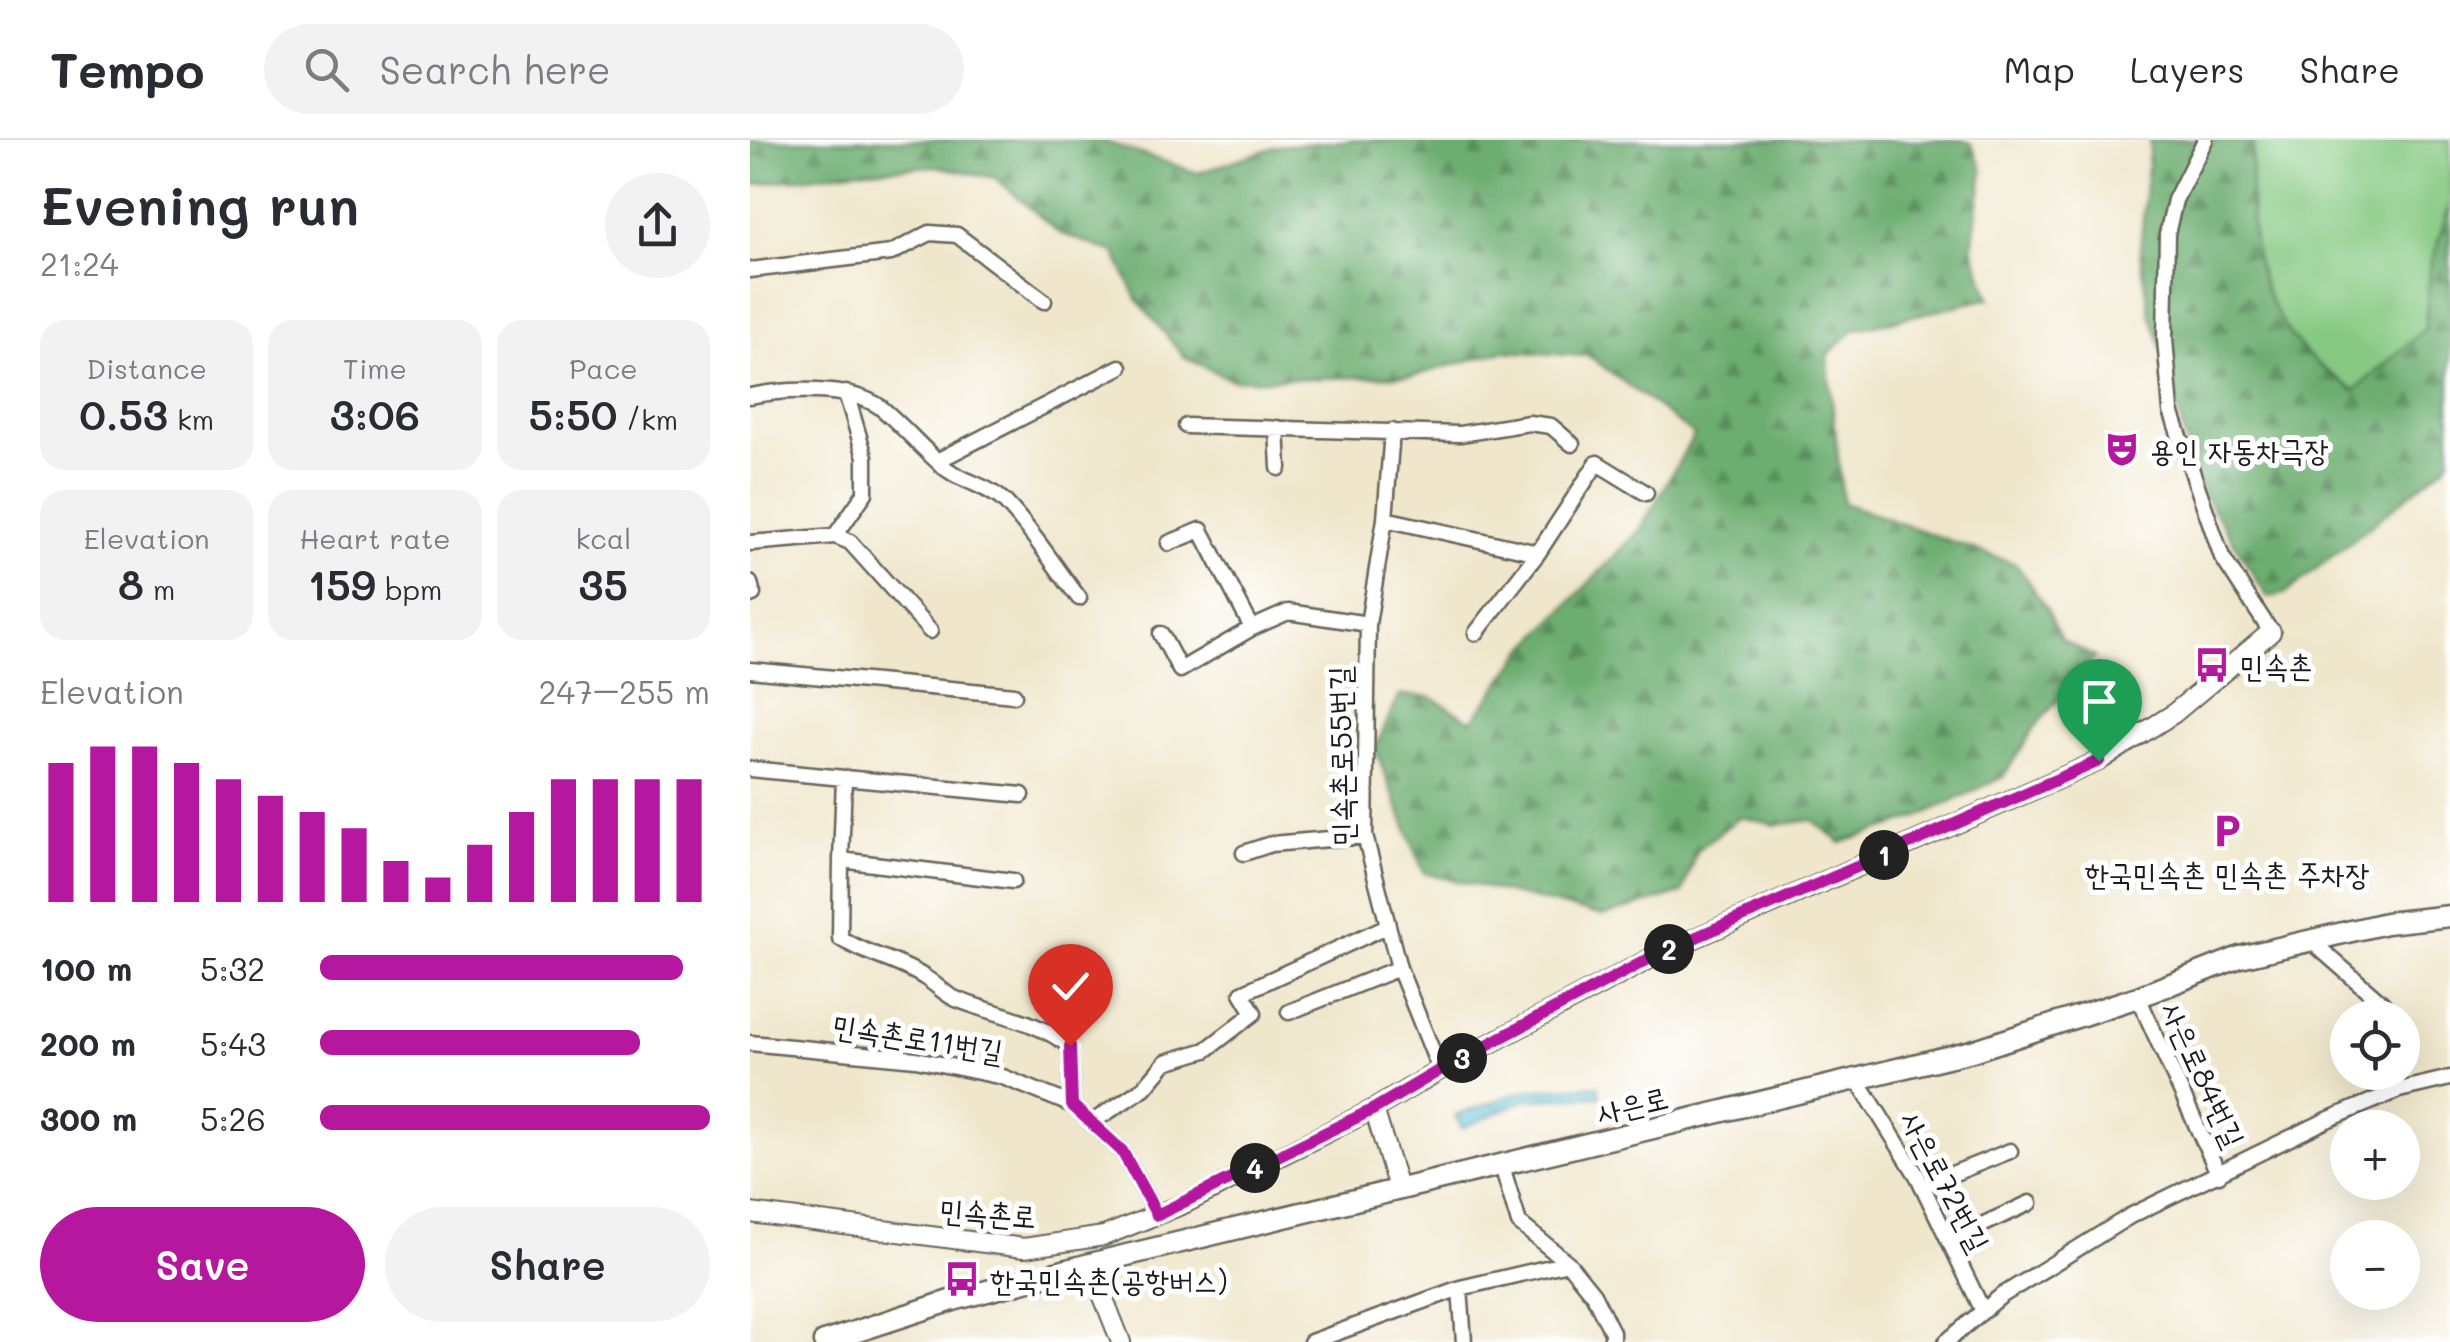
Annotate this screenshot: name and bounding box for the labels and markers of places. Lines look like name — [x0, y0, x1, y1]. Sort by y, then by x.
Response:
place label: 용인 자동차극장 — [2150, 429, 2329, 469]
theatre icon: 용인 자동차극장 — [2103, 430, 2141, 468]
place label: 민속촌 — [2240, 645, 2312, 685]
bus stop icon: 민속촌 — [2193, 646, 2231, 684]
pin — [2057, 659, 2142, 762]
parking icon: 한국민속촌 민속촌 주차장 — [2208, 812, 2246, 850]
pin: 1 — [1859, 830, 1909, 880]
place label: 한국민속촌 민속촌 주차장 — [2085, 853, 2369, 893]
pin: 2 — [1644, 924, 1694, 974]
pin — [1028, 944, 1113, 1047]
pin: 3 — [1437, 1033, 1487, 1083]
pin: 4 — [1230, 1143, 1280, 1193]
place label: 한국민속촌(공항버스) — [990, 1259, 1228, 1299]
bus stop icon: 한국민속촌(공항버스) — [943, 1260, 981, 1298]

